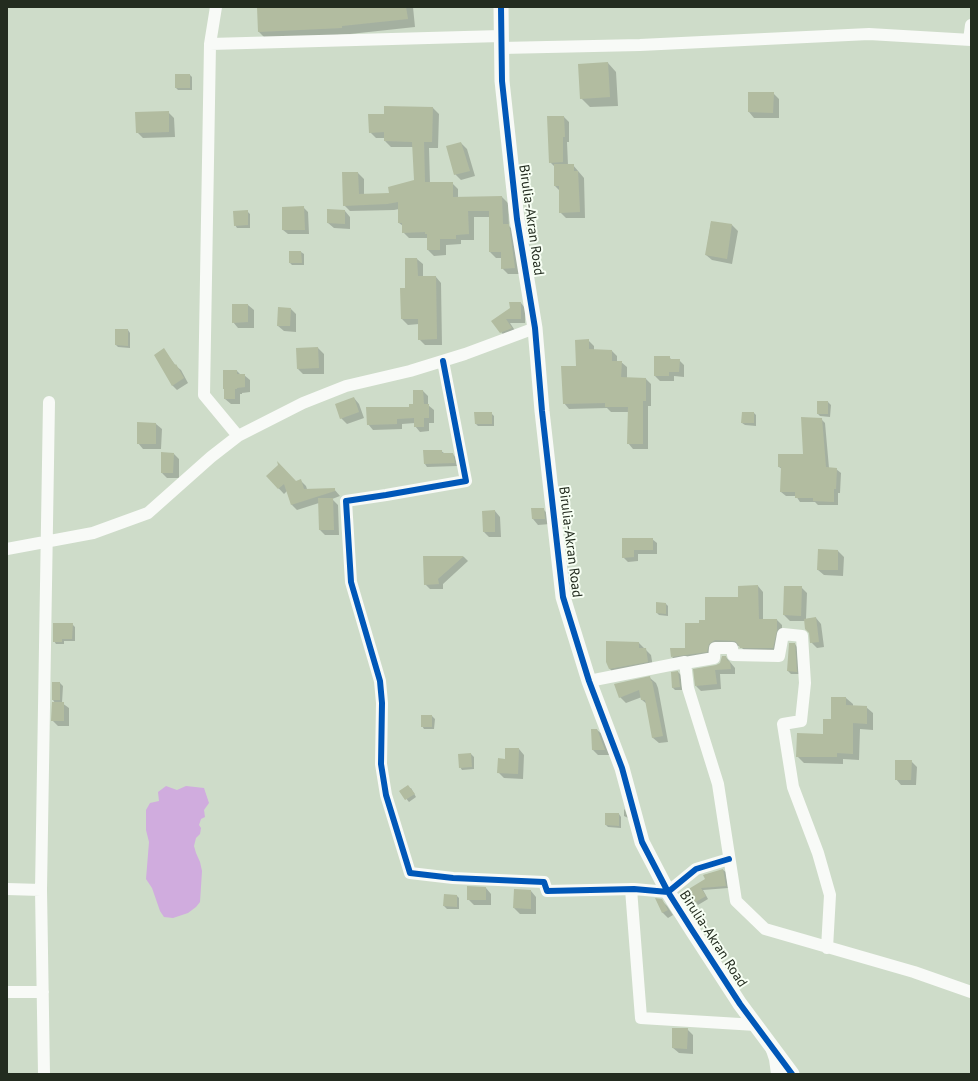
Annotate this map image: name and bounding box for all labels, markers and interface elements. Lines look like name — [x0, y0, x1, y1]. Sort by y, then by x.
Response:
street label: Birulia-Akran Road — [515, 164, 547, 276]
street label: Birulia-Akran Road — [555, 486, 585, 598]
street label: Birulia-Akran Road — [676, 888, 750, 990]

